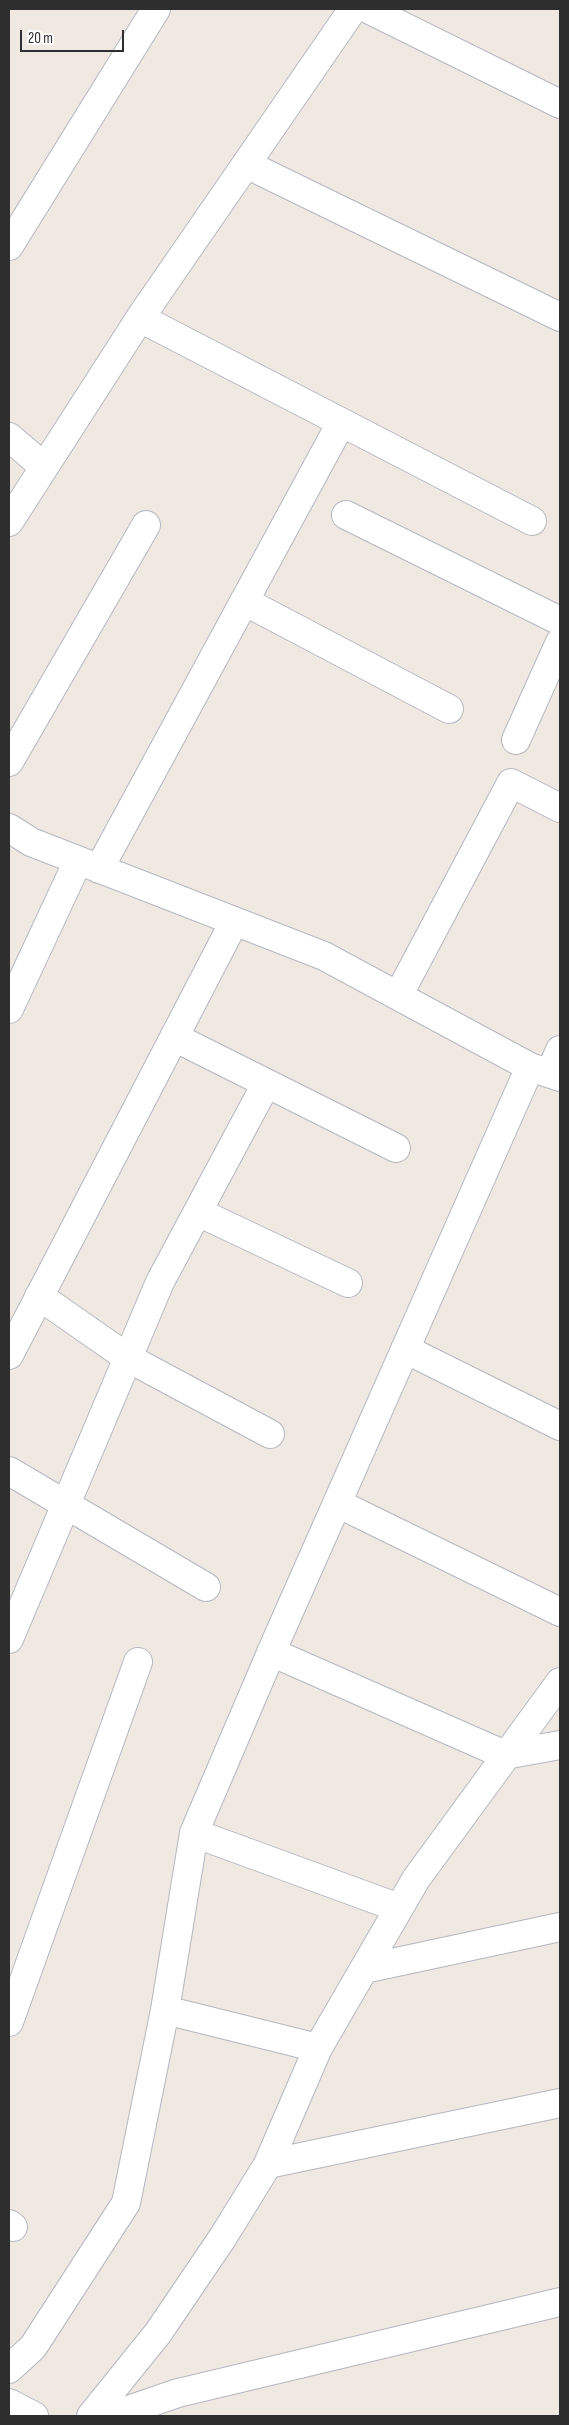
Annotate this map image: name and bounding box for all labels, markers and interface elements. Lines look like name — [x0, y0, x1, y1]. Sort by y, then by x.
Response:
scale bar — [22, 20, 126, 52]
text: 20 m — [28, 29, 53, 48]

